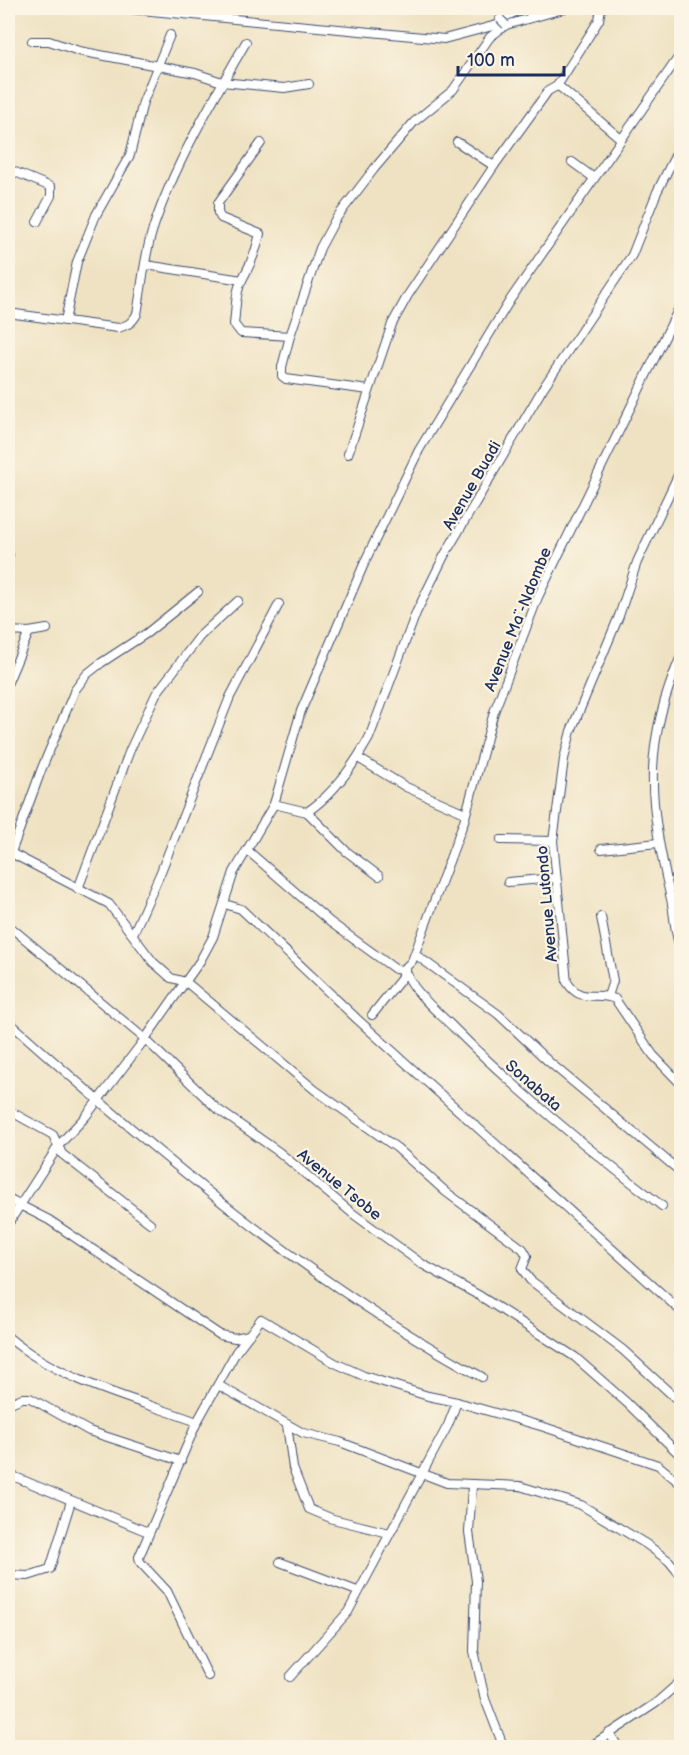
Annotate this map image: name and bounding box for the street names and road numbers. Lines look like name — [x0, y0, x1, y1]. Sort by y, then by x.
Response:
street label: Avenue Buadi — [439, 438, 505, 534]
street label: Avenue Ma¨-Ndombe — [481, 544, 556, 694]
street label: Avenue Lutondo — [533, 845, 562, 963]
street label: Sonabata — [501, 1057, 565, 1116]
street label: Avenue Tsobe — [293, 1145, 385, 1225]

